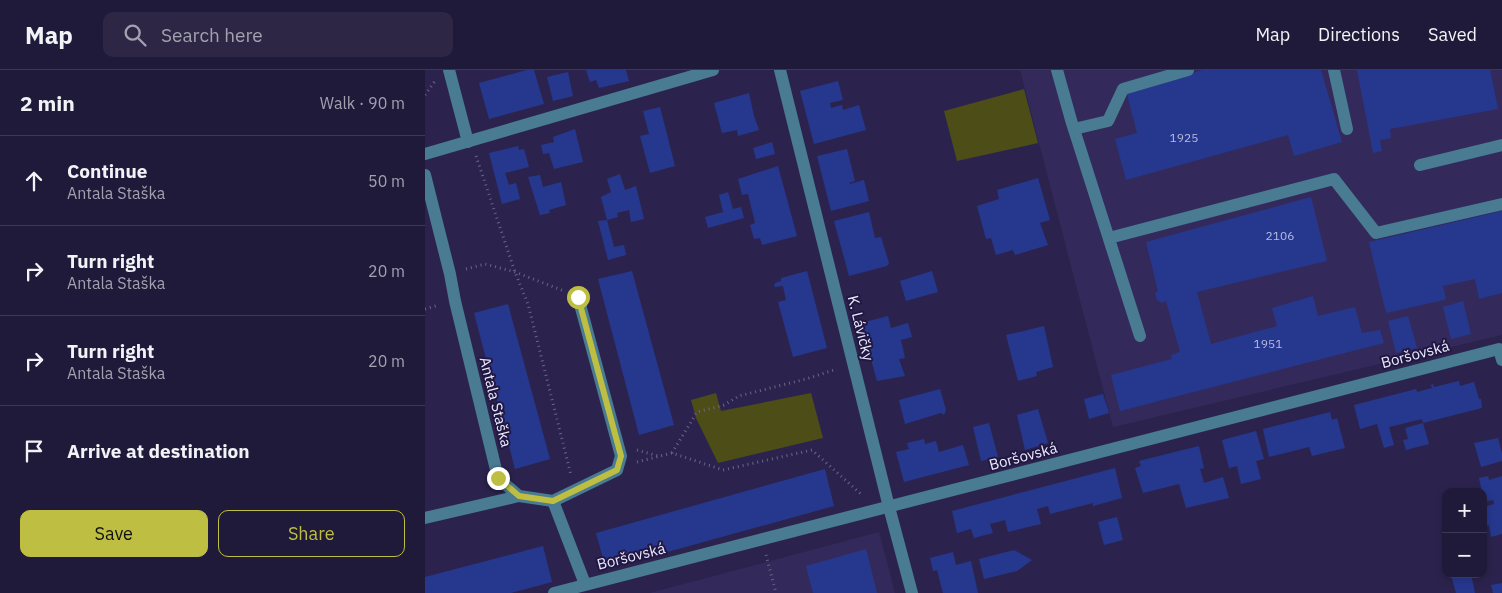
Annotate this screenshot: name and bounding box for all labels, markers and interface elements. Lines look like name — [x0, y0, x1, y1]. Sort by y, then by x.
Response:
search box — [103, 12, 453, 57]
text: Map — [25, 19, 73, 51]
icon: search — [121, 21, 149, 49]
text: Search here — [161, 23, 263, 47]
text: Map — [1255, 23, 1290, 46]
text: Directions — [1318, 23, 1400, 46]
text: Saved — [1428, 23, 1477, 46]
text: 2 min — [20, 89, 75, 117]
text: Walk · 90 m — [320, 93, 405, 113]
house number: 1925 — [1170, 130, 1198, 145]
text: Continue — [67, 159, 147, 183]
icon: ahead — [20, 167, 48, 195]
text: 50 m — [368, 171, 405, 191]
text: Antala Staška — [67, 183, 165, 203]
house number: 2106 — [1266, 228, 1294, 243]
text: Turn right — [67, 249, 154, 273]
icon: right — [20, 257, 48, 285]
text: 20 m — [368, 261, 405, 281]
text: Antala Staška — [67, 273, 165, 293]
route start — [567, 286, 590, 309]
street label: K. Lávičky — [844, 293, 878, 363]
house number: 1951 — [1254, 336, 1282, 351]
street label: Boršovská — [1379, 336, 1451, 372]
text: Turn right — [67, 339, 154, 363]
icon: right — [20, 347, 48, 375]
text: 20 m — [368, 351, 405, 371]
street label: Antala Staška — [476, 355, 516, 449]
text: Antala Staška — [67, 363, 165, 383]
icon: arrive — [20, 437, 48, 465]
street label: Boršovská — [987, 438, 1059, 474]
text: Arrive at destination — [67, 439, 250, 463]
route end — [487, 467, 510, 490]
map controls — [1442, 488, 1487, 578]
button: + — [1442, 488, 1487, 533]
button: Save — [20, 510, 208, 557]
button: Share — [218, 510, 405, 557]
button: − — [1442, 533, 1487, 578]
street label: Boršovská — [595, 538, 667, 574]

